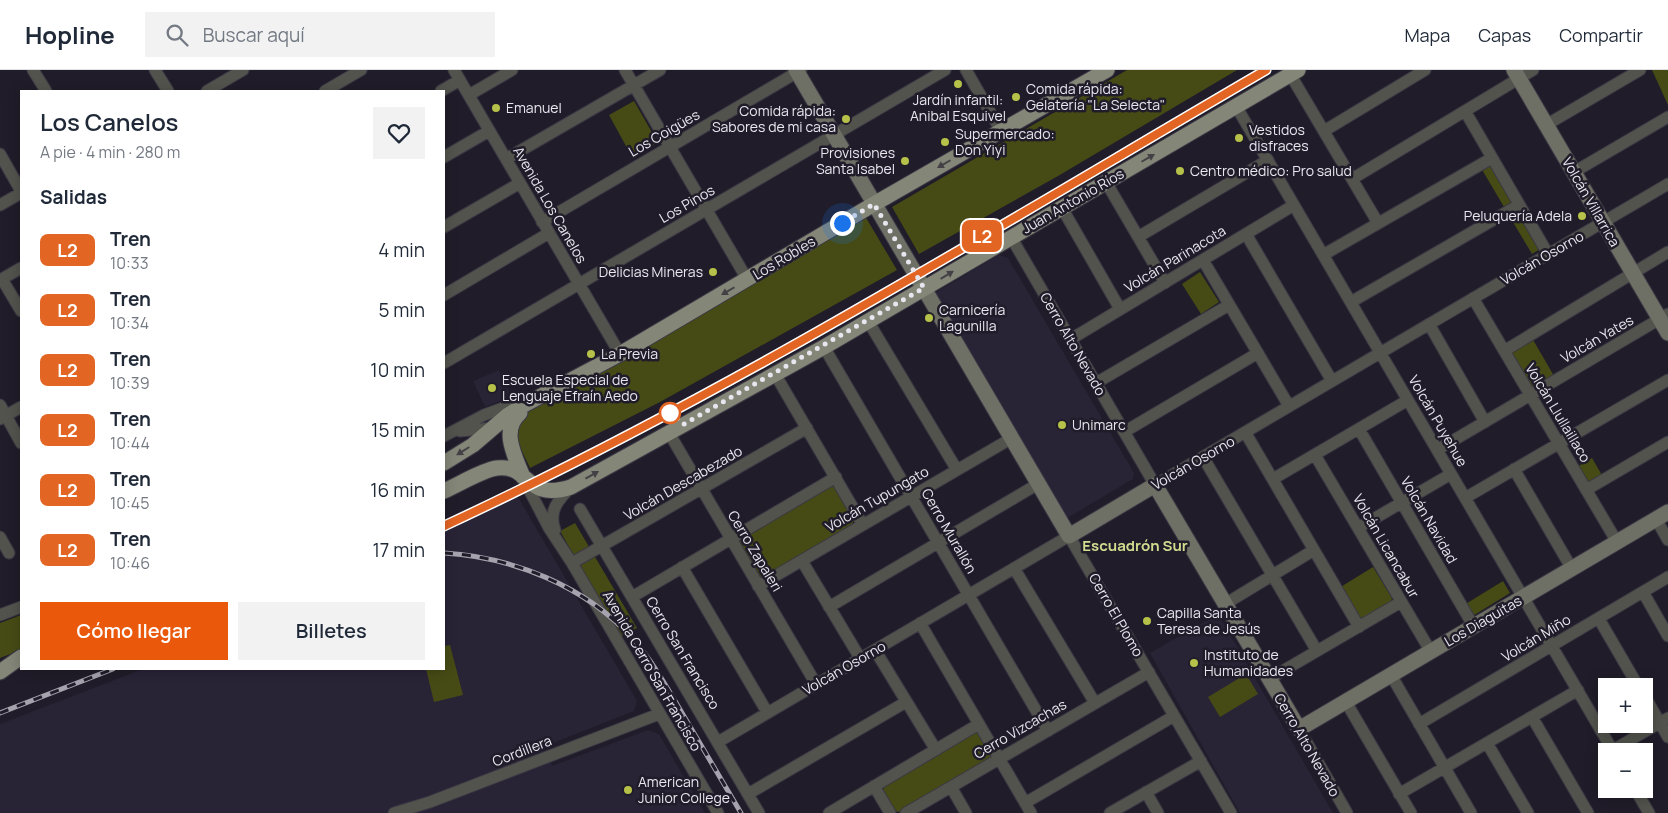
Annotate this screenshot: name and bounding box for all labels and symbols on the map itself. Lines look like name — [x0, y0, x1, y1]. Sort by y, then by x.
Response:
marker: Jardín infantil: Anibal Esquivel — [952, 78, 964, 90]
place label: Comida rápida: Gelatería "La Selecta" — [1026, 79, 1165, 114]
place label: Jardín infantil: Anibal Esquivel — [910, 90, 1006, 125]
marker: Comida rápida: Gelatería "La Selecta" — [1010, 91, 1022, 103]
place label: Emanuel — [506, 98, 562, 117]
place label: Comida rápida: Sabores de mi casa — [712, 101, 836, 136]
marker: Emanuel — [490, 102, 502, 114]
street label: Los Coigües — [625, 105, 703, 161]
marker: Comida rápida: Sabores de mi casa — [840, 113, 852, 125]
place label: Vestidos disfraces — [1249, 120, 1309, 155]
place label: Supermercado: Don Yiyi — [955, 124, 1055, 159]
marker: Vestidos disfraces — [1233, 132, 1245, 144]
marker: Supermercado: Don Yiyi — [939, 136, 951, 148]
street label: Avenida Los Canelos — [509, 143, 592, 267]
place label: Provisiones Santa Isabel — [816, 143, 895, 178]
one-way arrow — [1141, 153, 1154, 162]
street label: Volcán Villarrica — [1558, 154, 1625, 250]
marker: Provisiones Santa Isabel — [899, 155, 911, 167]
one-way arrow — [937, 160, 950, 169]
place label: Centro médico: Pro salud — [1190, 161, 1352, 180]
street label: Juan Antonio Ríos — [1018, 164, 1127, 238]
marker: Centro médico: Pro salud — [1174, 165, 1186, 177]
street label: Los Pinos — [656, 180, 718, 227]
place label: Peluquería Adela — [1464, 206, 1572, 225]
marker: Peluquería Adela — [1576, 210, 1588, 222]
your location — [830, 211, 855, 236]
line badge: L2 — [960, 220, 1004, 252]
street label: Volcán Parinacota — [1120, 221, 1229, 296]
street label: Volcán Osorno — [1497, 226, 1587, 289]
street label: Los Robles — [749, 231, 819, 284]
place label: Delicias Mineras — [599, 262, 703, 281]
marker: Delicias Mineras — [707, 266, 719, 278]
one-way arrow — [940, 270, 954, 279]
one-way arrow — [722, 286, 735, 295]
street label: Cerro Alto Nevado — [1036, 289, 1111, 399]
place label: Carnicería Lagunilla — [939, 300, 1005, 335]
street label: Volcán Yates — [1557, 310, 1637, 367]
marker: Carnicería Lagunilla — [923, 312, 935, 324]
place label: La Previa — [601, 344, 658, 363]
marker: La Previa — [585, 348, 597, 360]
street label: Volcán Llullaillaco — [1521, 360, 1595, 466]
place label: Escuela Especial de Lenguaje Efraín Aedo — [502, 370, 638, 405]
street label: Volcán Puyehue — [1405, 372, 1472, 470]
marker: Escuela Especial de Lenguaje Efraín Aedo — [486, 382, 498, 394]
unlabelled marker — [659, 402, 681, 424]
place label: Unimarc — [1072, 415, 1126, 434]
marker: Unimarc — [1056, 419, 1068, 431]
street label: Volcán Osorno — [1148, 431, 1238, 494]
street label: Volcán Descabezado — [620, 441, 746, 524]
one-way arrow — [456, 447, 470, 456]
street label: Volcán Tupungato — [822, 461, 932, 536]
one-way arrow — [585, 471, 599, 479]
street label: Volcán Navidad — [1397, 473, 1462, 567]
street label: Cerro Murallón — [917, 485, 981, 577]
street label: Volcán Licancabur — [1349, 490, 1424, 601]
street label: Cerro Zapaleri — [724, 507, 787, 595]
district label: Escuadrón Sur — [1082, 535, 1188, 556]
street label: Cerro El Plomo — [1085, 570, 1148, 660]
street label: Avenida Cerro San Francisco — [599, 587, 706, 754]
street label: Los Diaguitas — [1441, 591, 1525, 650]
street label: Cerro San Francisco — [642, 593, 725, 713]
place label: Capilla Santa Teresa de Jesús — [1157, 603, 1260, 638]
street label: Volcán Miño — [1498, 609, 1574, 666]
marker: Capilla Santa Teresa de Jesús — [1141, 615, 1153, 627]
street label: Volcán Osorno — [799, 636, 889, 699]
place label: Instituto de Humanidades — [1204, 645, 1293, 680]
marker: Instituto de Humanidades — [1188, 657, 1200, 669]
street label: Cerro Alto Nevado — [1270, 690, 1345, 800]
street label: Cerro Vizcachas — [970, 694, 1070, 763]
street label: Cordillera — [489, 731, 554, 771]
place label: American Junior College — [638, 772, 730, 807]
marker: American Junior College — [622, 784, 634, 796]

